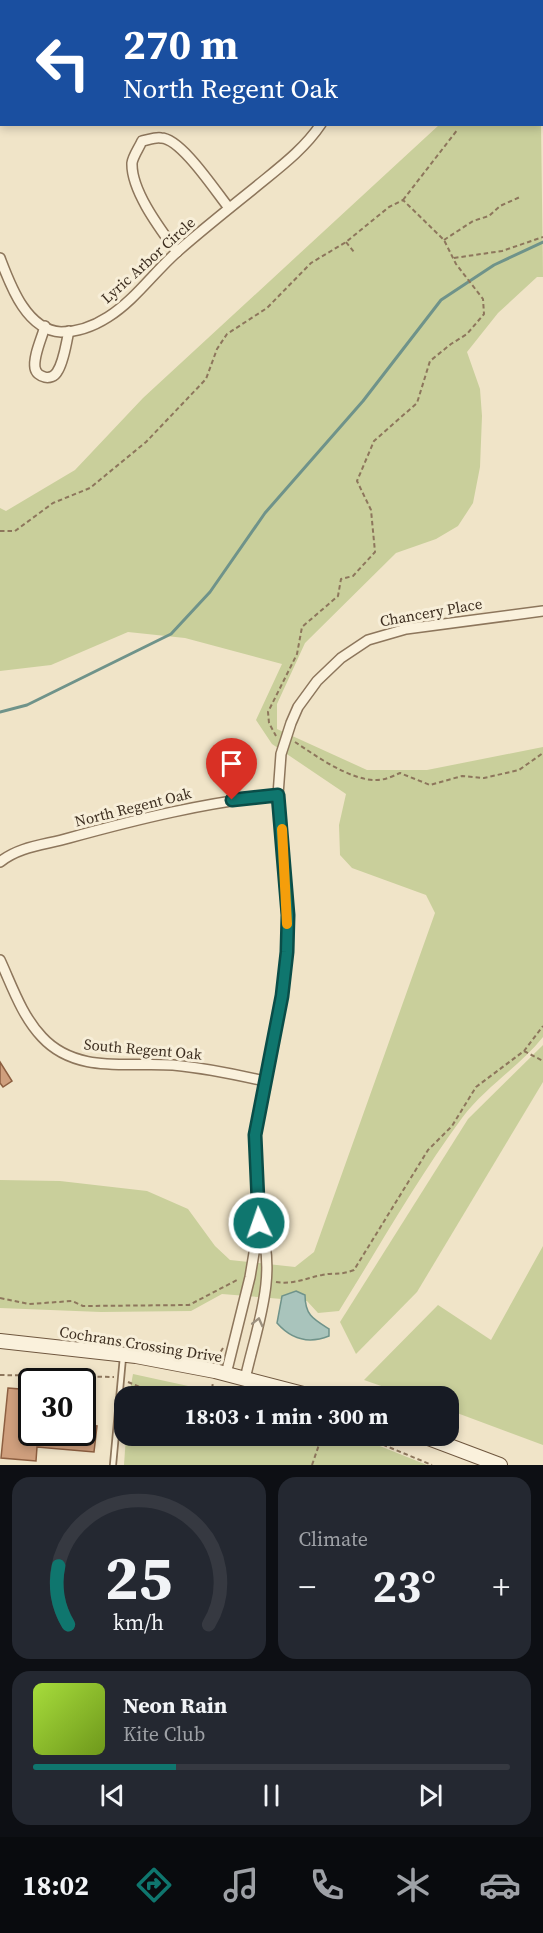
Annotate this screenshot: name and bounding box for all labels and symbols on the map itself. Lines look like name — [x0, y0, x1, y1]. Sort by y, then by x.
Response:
street label: Lyric Arbor Circle — [96, 212, 200, 308]
street label: Chancery Place — [378, 593, 484, 631]
pin — [206, 738, 257, 800]
street label: North Regent Oak — [72, 782, 194, 832]
street label: South Regent Oak — [83, 1033, 204, 1065]
position arrow — [227, 1191, 291, 1255]
one-way arrow — [250, 1317, 263, 1327]
street label: Cochrans Crossing Drive — [58, 1321, 224, 1367]
speed limit sign: 30 — [18, 1368, 96, 1446]

